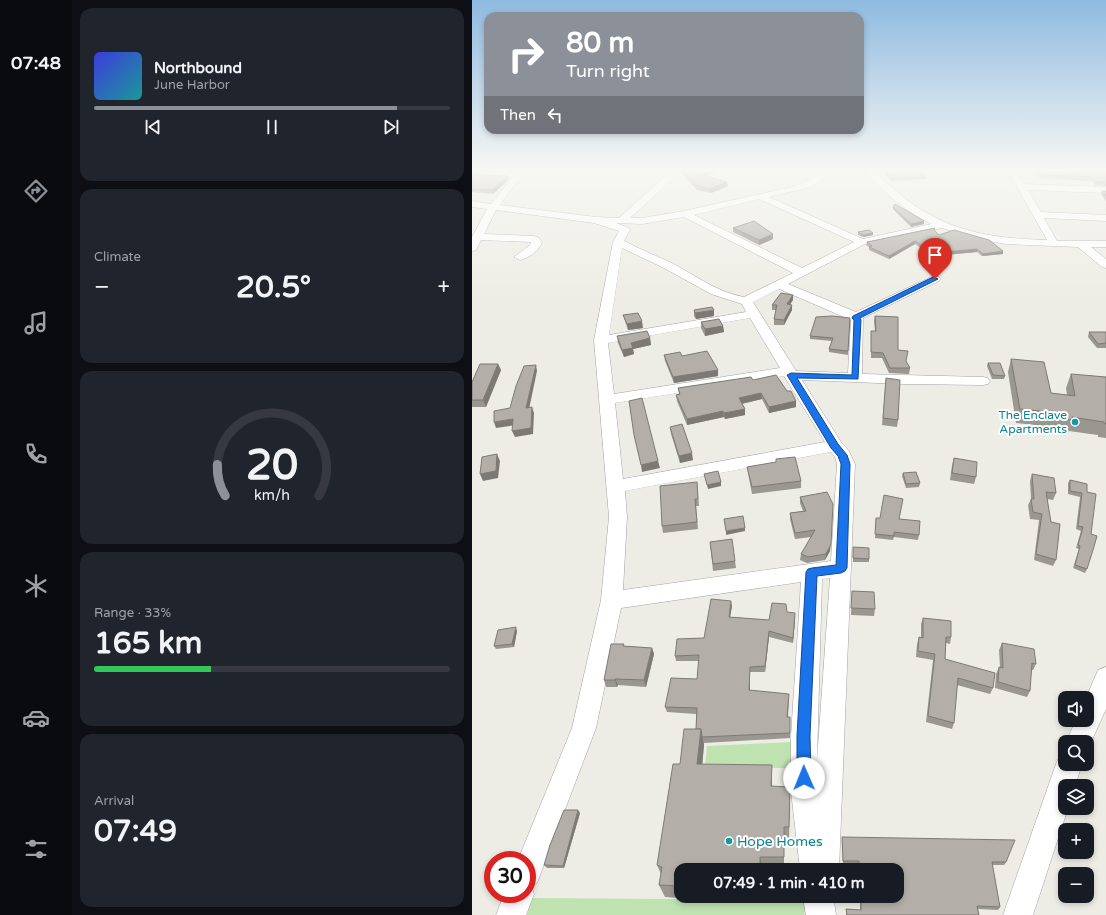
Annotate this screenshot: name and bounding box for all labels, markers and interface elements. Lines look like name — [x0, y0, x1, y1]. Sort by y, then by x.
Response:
text: 80 m — [566, 26, 634, 60]
icon: right — [500, 28, 552, 80]
text: 07:48 — [11, 52, 61, 74]
text: Northbound — [154, 59, 242, 77]
text: Turn right — [566, 60, 650, 82]
text: June Harbor — [154, 77, 230, 93]
icon: left — [544, 104, 566, 126]
text: Then — [500, 106, 536, 124]
icon: previous — [142, 116, 164, 138]
icon: pause — [261, 116, 283, 138]
icon: next — [380, 116, 402, 138]
icon: directions — [22, 177, 50, 205]
pin — [918, 238, 952, 279]
icon: arrive — [924, 244, 946, 266]
text: Climate — [94, 249, 141, 265]
text: 20.5° — [236, 269, 311, 306]
text: − — [94, 274, 110, 300]
text: + — [438, 274, 450, 300]
icon: music — [22, 309, 50, 337]
place label: The Enclave Apartments — [999, 408, 1067, 436]
marker: The Enclave Apartments — [1070, 417, 1080, 427]
icon: phone — [22, 440, 50, 468]
text: 20 — [246, 440, 298, 490]
text: km/h — [254, 486, 290, 503]
icon: climate — [22, 572, 50, 600]
text: Range · 33% — [94, 605, 171, 621]
text: 165 km — [94, 625, 202, 662]
map controls — [1058, 691, 1094, 903]
button: sound — [1058, 691, 1094, 727]
icon: car — [22, 704, 50, 732]
button: search — [1058, 735, 1094, 771]
position arrow — [783, 757, 825, 799]
button: layers — [1058, 779, 1094, 815]
text: Arrival — [94, 793, 134, 809]
text: 07:49 — [94, 813, 177, 850]
button: + — [1058, 823, 1094, 859]
place label: Hope Homes — [737, 833, 823, 850]
icon: filters — [22, 835, 50, 863]
marker: Hope Homes — [724, 836, 734, 846]
speed limit sign: 30 — [484, 851, 536, 903]
button: − — [1058, 867, 1094, 903]
text: 07:49 · 1 min · 410 m — [714, 874, 864, 892]

